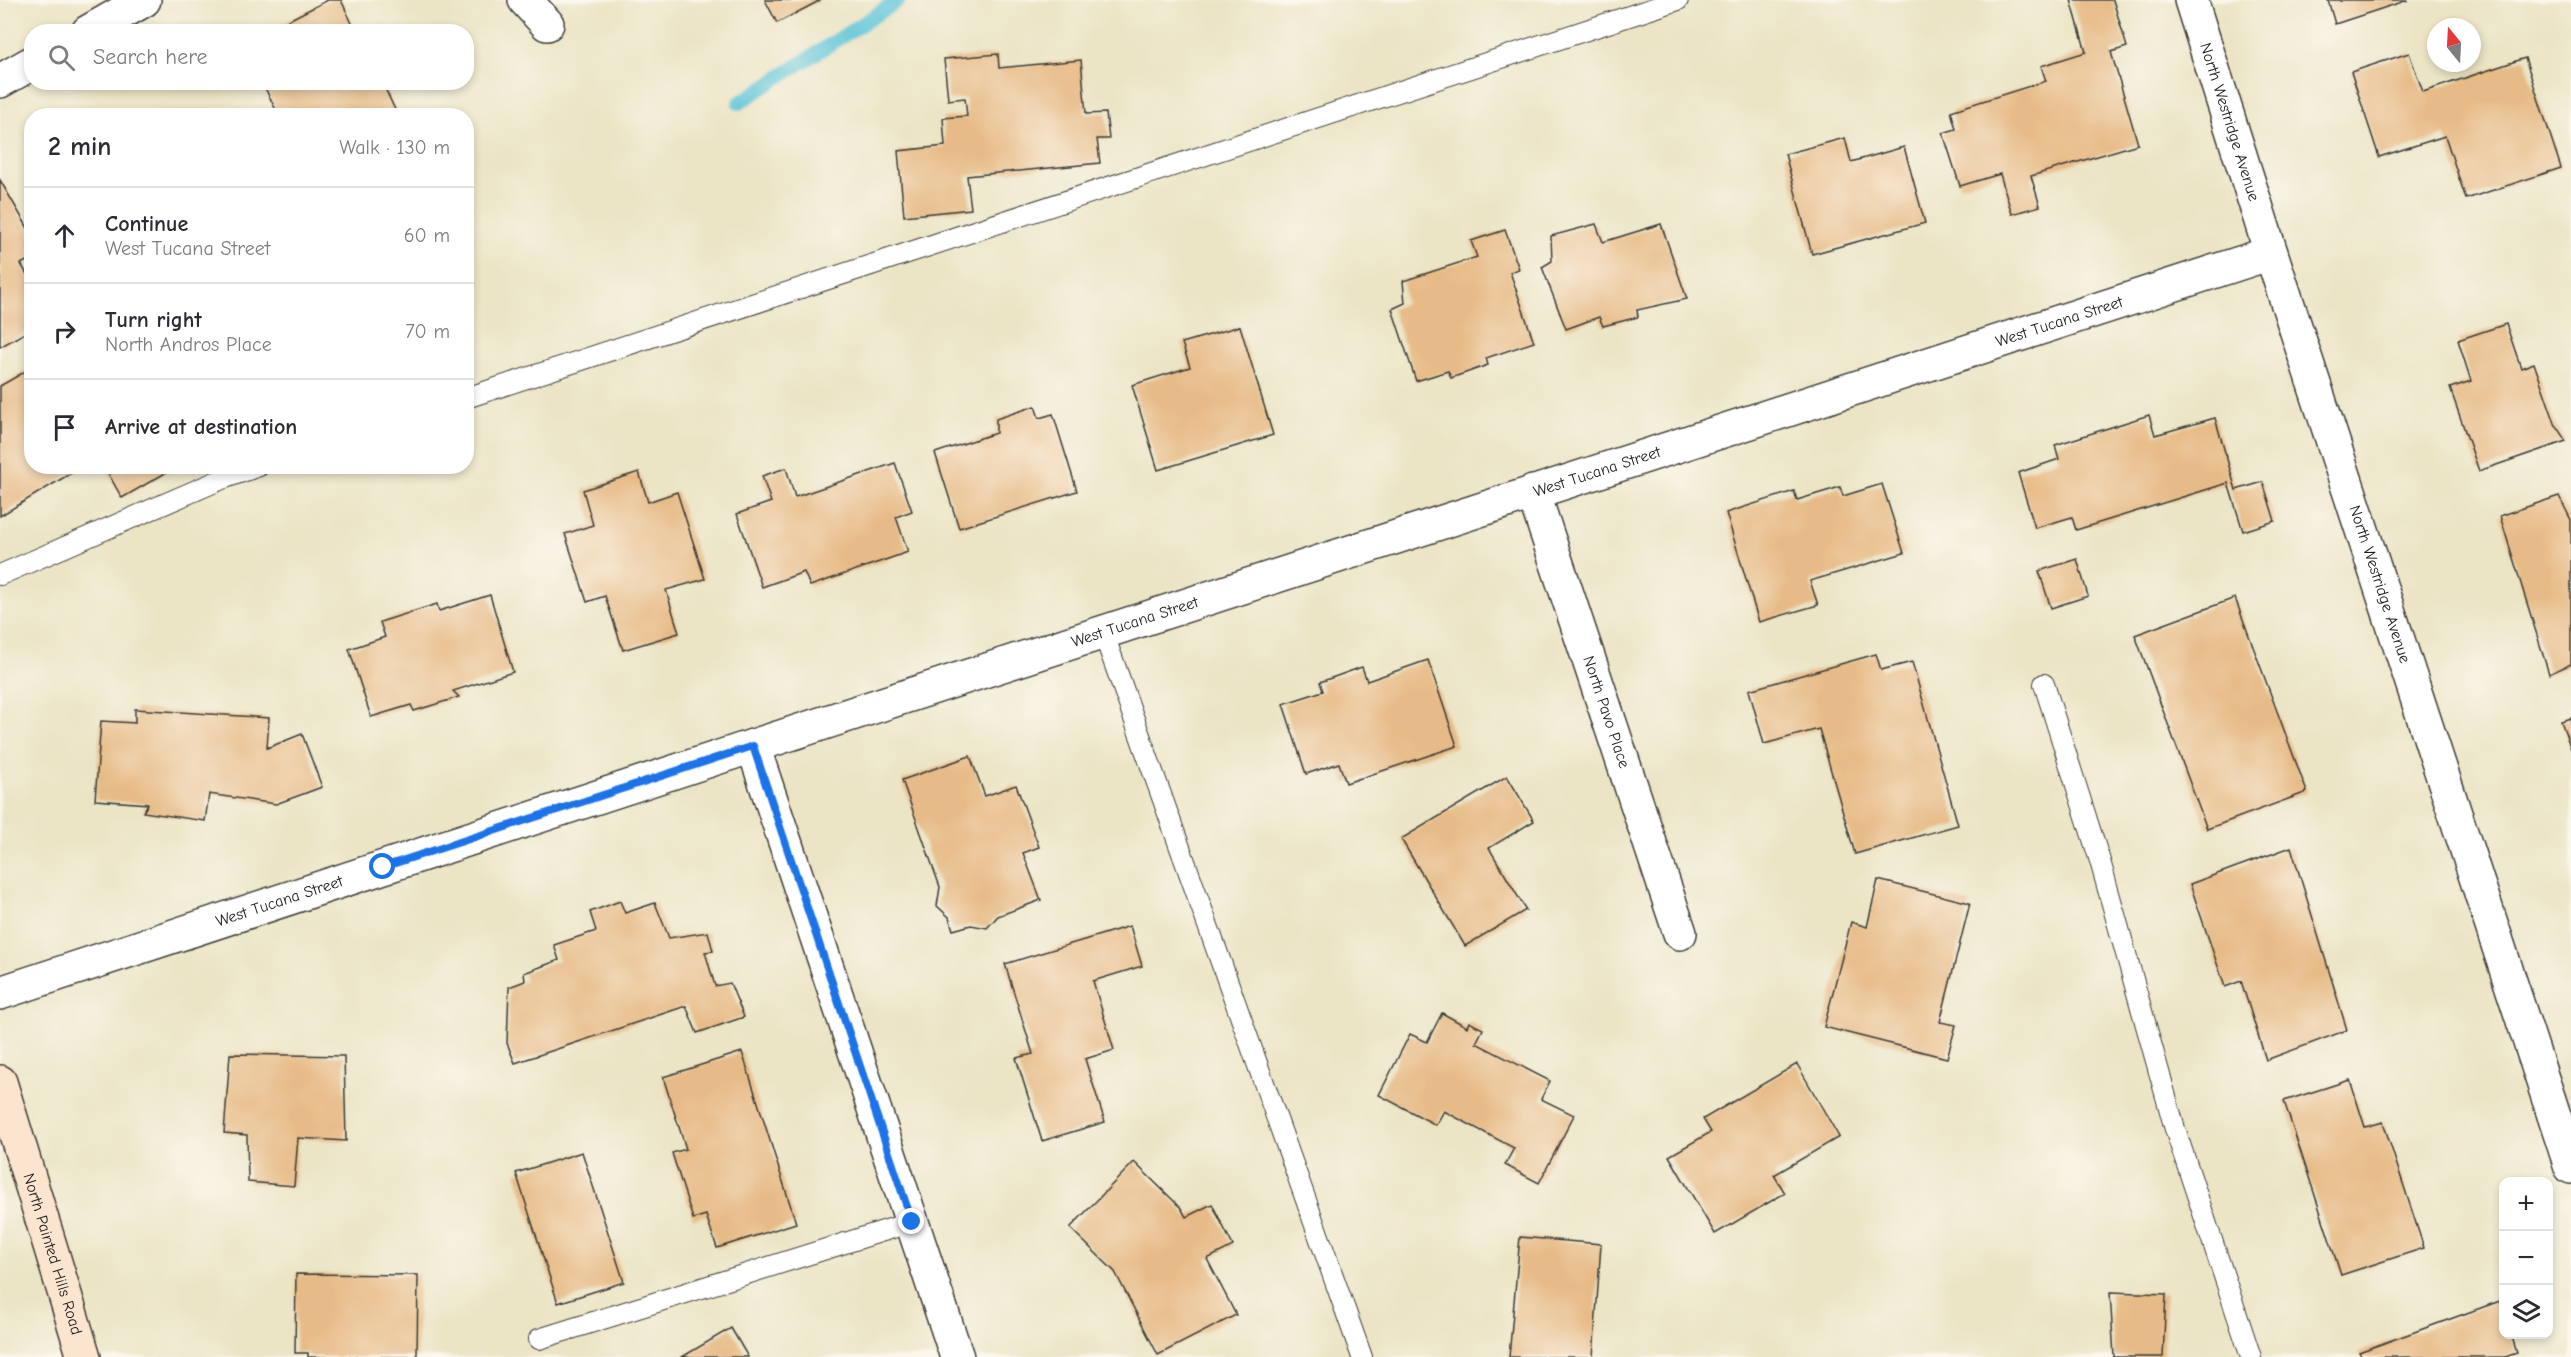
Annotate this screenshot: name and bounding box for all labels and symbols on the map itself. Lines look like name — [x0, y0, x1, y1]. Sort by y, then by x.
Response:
north arrow — [2427, 18, 2481, 72]
street label: North Westridge Avenue — [2196, 41, 2263, 203]
street label: West Tucana Street — [1994, 293, 2126, 351]
street label: West Tucana Street — [1531, 443, 1663, 501]
street label: North Westridge Avenue — [2345, 503, 2414, 665]
street label: West Tucana Street — [1069, 593, 1201, 651]
street label: North Pavo Place — [1579, 654, 1633, 771]
route start — [369, 853, 395, 879]
street label: West Tucana Street — [214, 872, 346, 931]
street label: North Painted Hills Road — [19, 1171, 86, 1337]
route end — [898, 1208, 924, 1234]

